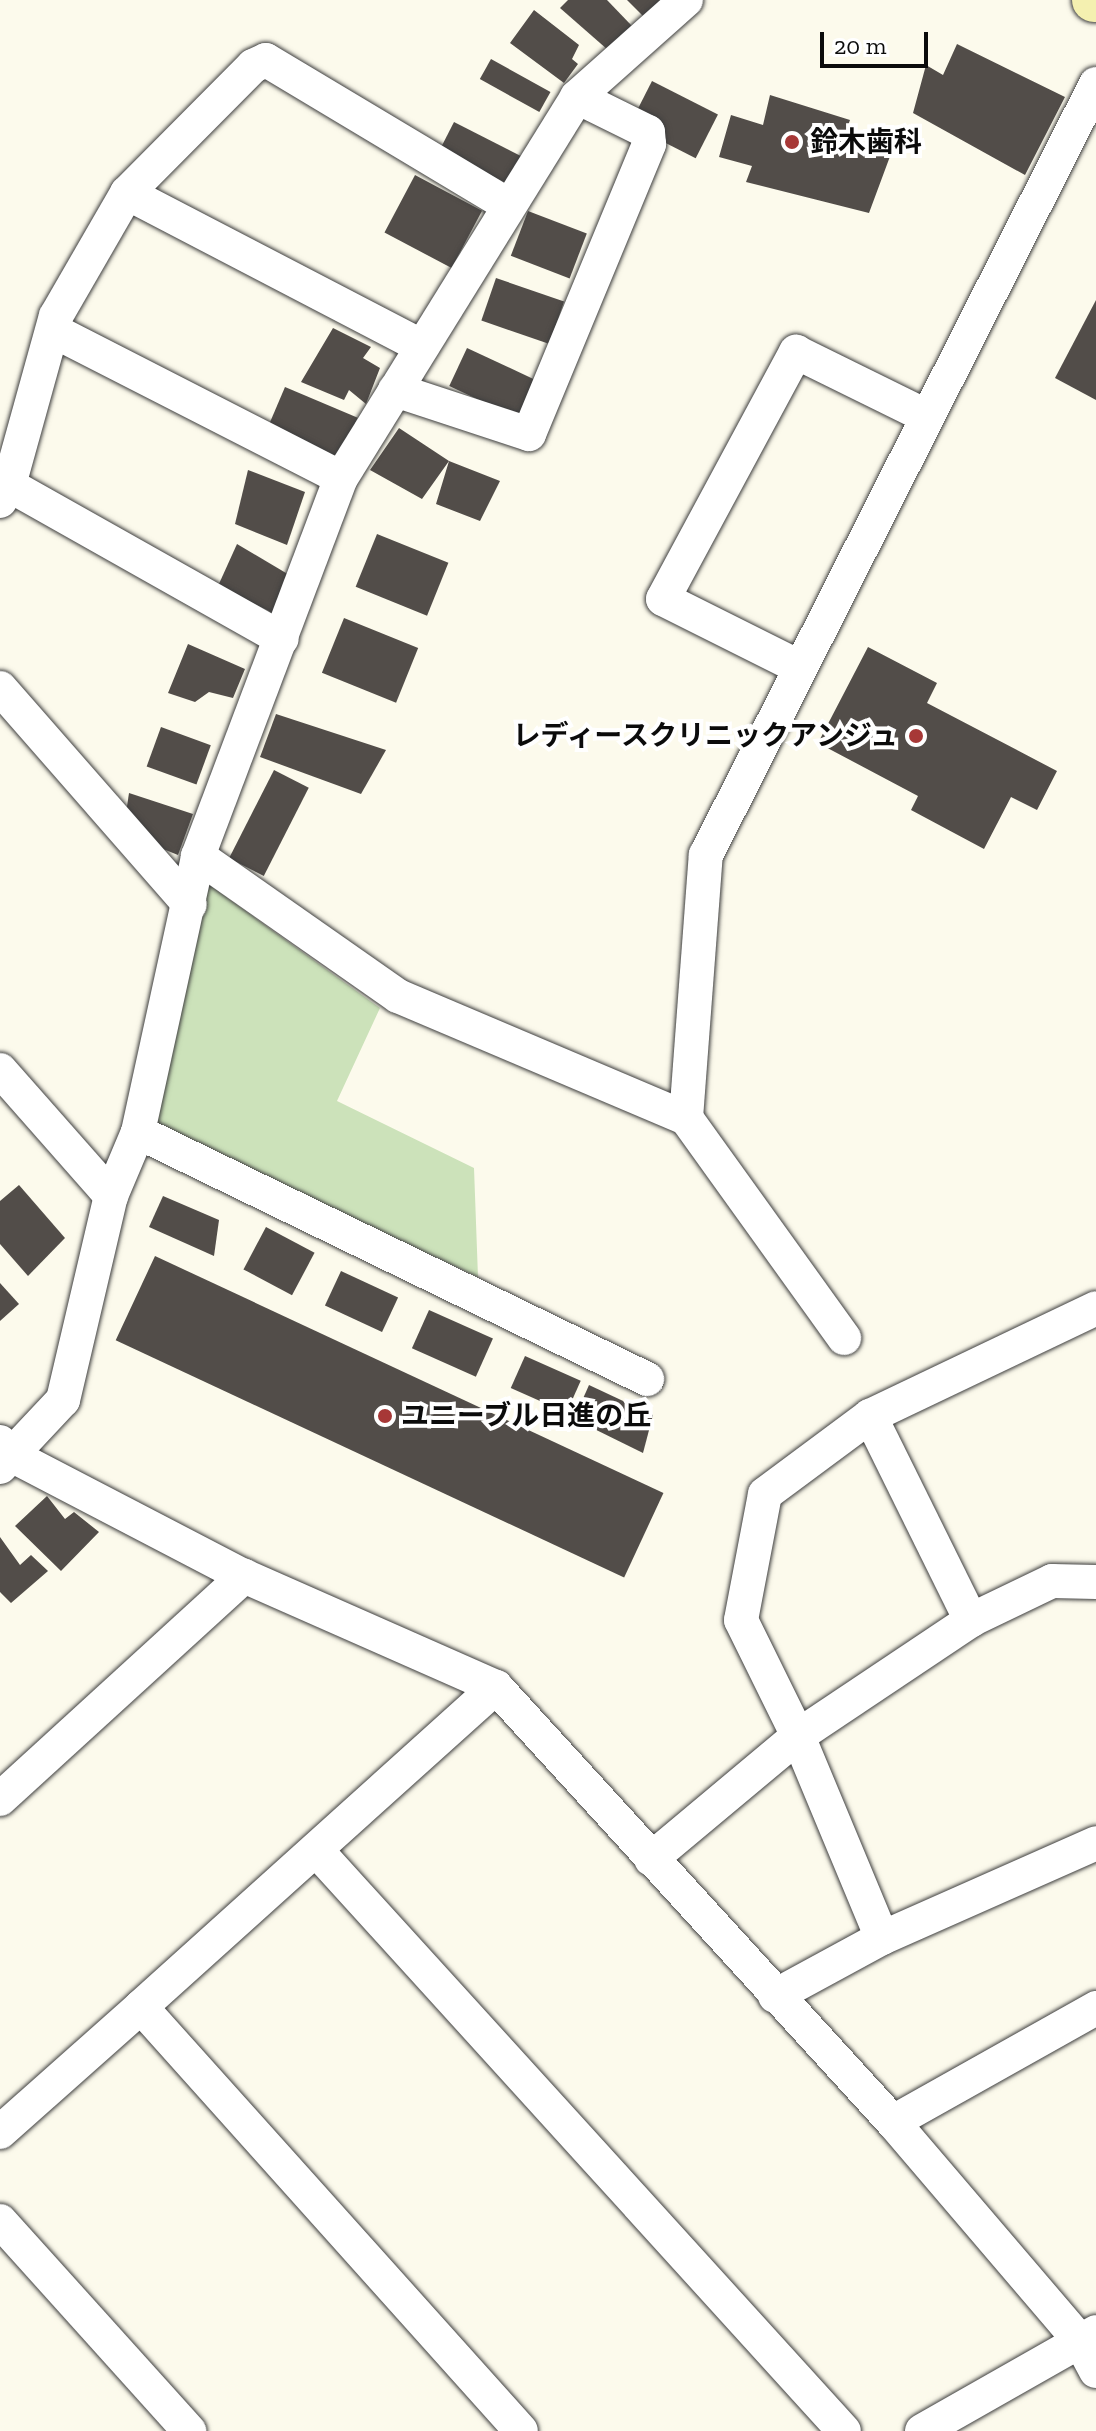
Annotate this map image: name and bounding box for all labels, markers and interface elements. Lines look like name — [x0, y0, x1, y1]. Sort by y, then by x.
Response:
scale bar — [824, 16, 932, 66]
text: 20 m — [834, 31, 886, 60]
place label: 鈴木歯科 — [810, 125, 922, 159]
marker: 鈴木歯科 — [781, 131, 803, 153]
place label: レディースクリニックアンジュ — [506, 719, 898, 753]
marker: レディースクリニックアンジュ — [905, 725, 927, 747]
place label: ユニーブル日進の丘 — [401, 1399, 653, 1433]
marker: ユニーブル日進の丘 — [376, 1407, 394, 1425]

